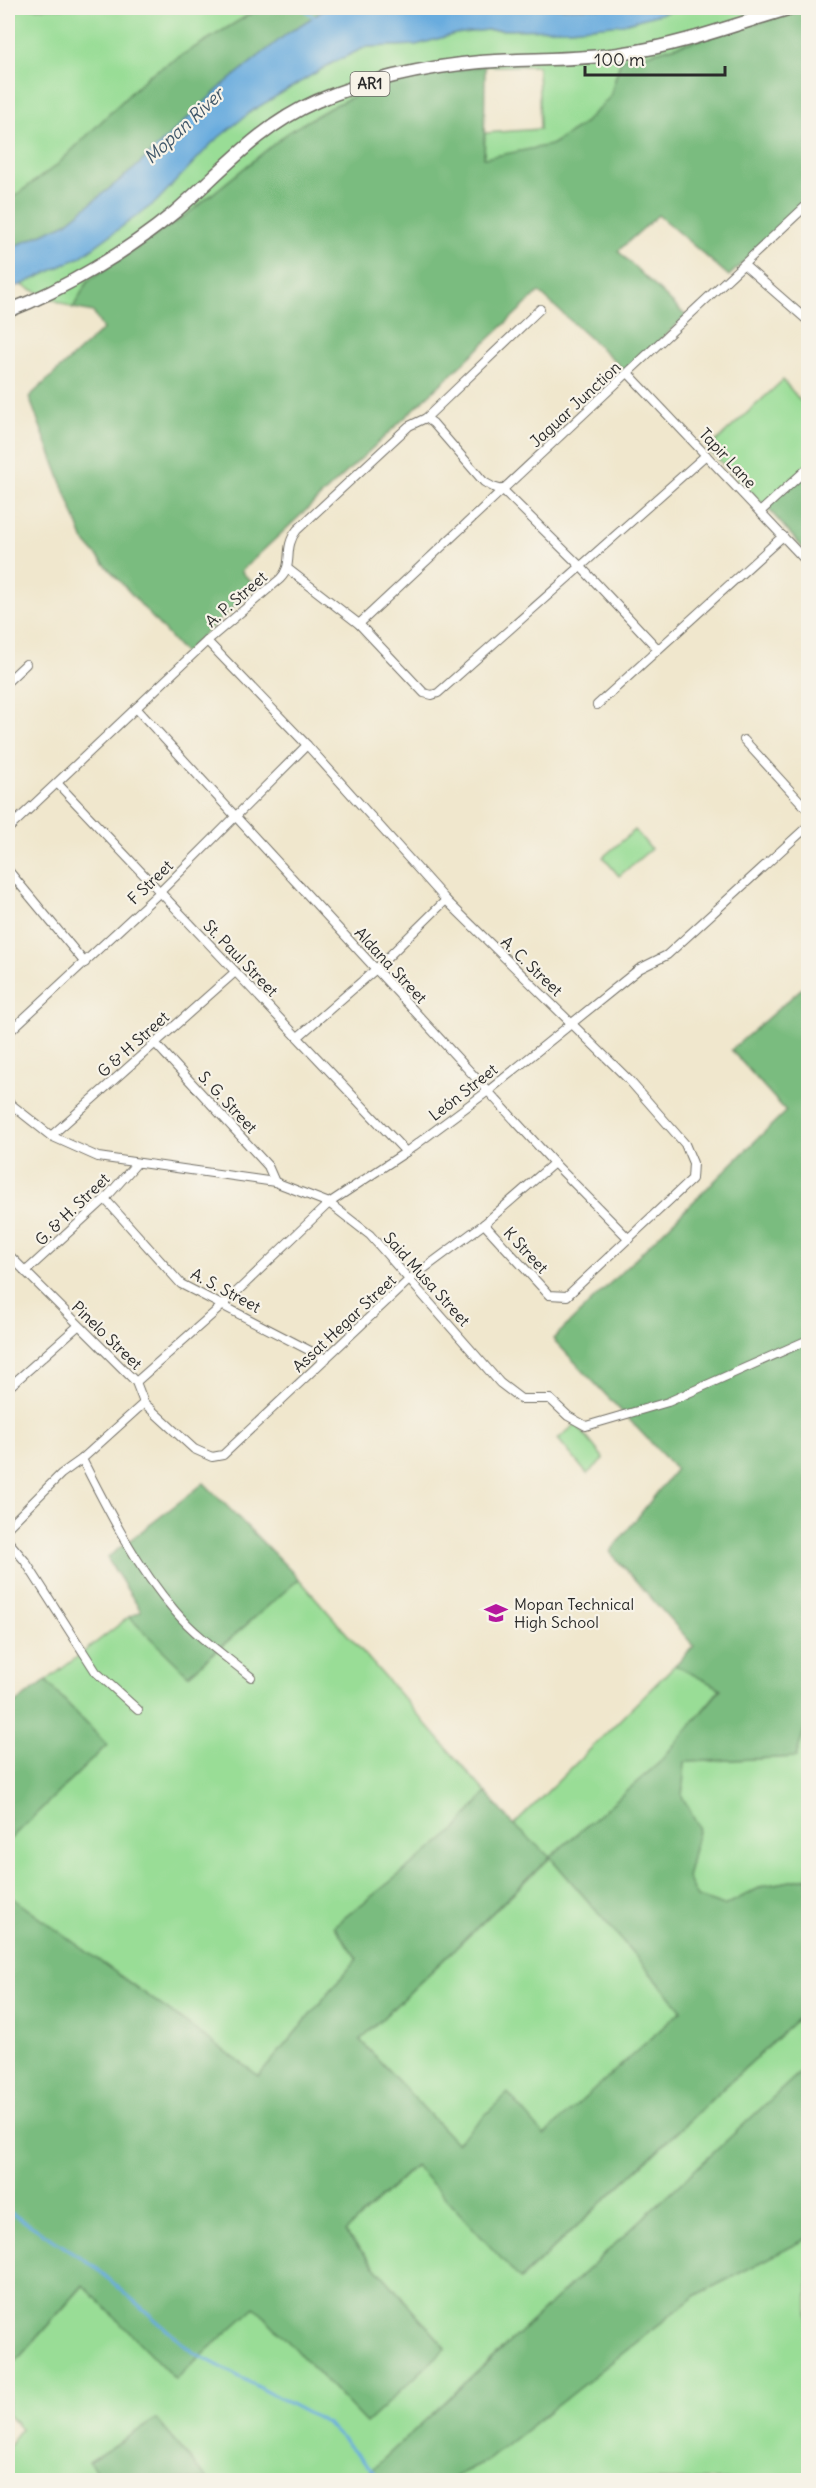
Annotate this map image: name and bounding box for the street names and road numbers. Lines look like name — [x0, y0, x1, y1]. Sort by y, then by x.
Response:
road number: AR1 — [350, 72, 389, 96]
street label: Jaguar Junction — [525, 357, 625, 451]
street label: Tapir Lane — [695, 424, 761, 492]
street label: A. P. Street — [201, 566, 271, 631]
street label: F Street — [123, 855, 177, 908]
street label: St. Paul Street — [199, 915, 283, 1001]
street label: Aldana Street — [351, 923, 432, 1008]
street label: A. C. Street — [497, 932, 567, 1001]
street label: G & H Street — [93, 1006, 173, 1081]
street label: León Street — [425, 1059, 502, 1125]
street label: S. G. Street — [194, 1067, 262, 1138]
street label: G. & H. Street — [31, 1168, 114, 1250]
street label: K Street — [499, 1223, 553, 1278]
street label: Said Musa Street — [379, 1228, 475, 1331]
street label: A. S. Street — [188, 1263, 265, 1317]
street label: Assat Hegar Street — [288, 1269, 400, 1376]
street label: Pinelo Street — [68, 1296, 147, 1374]

